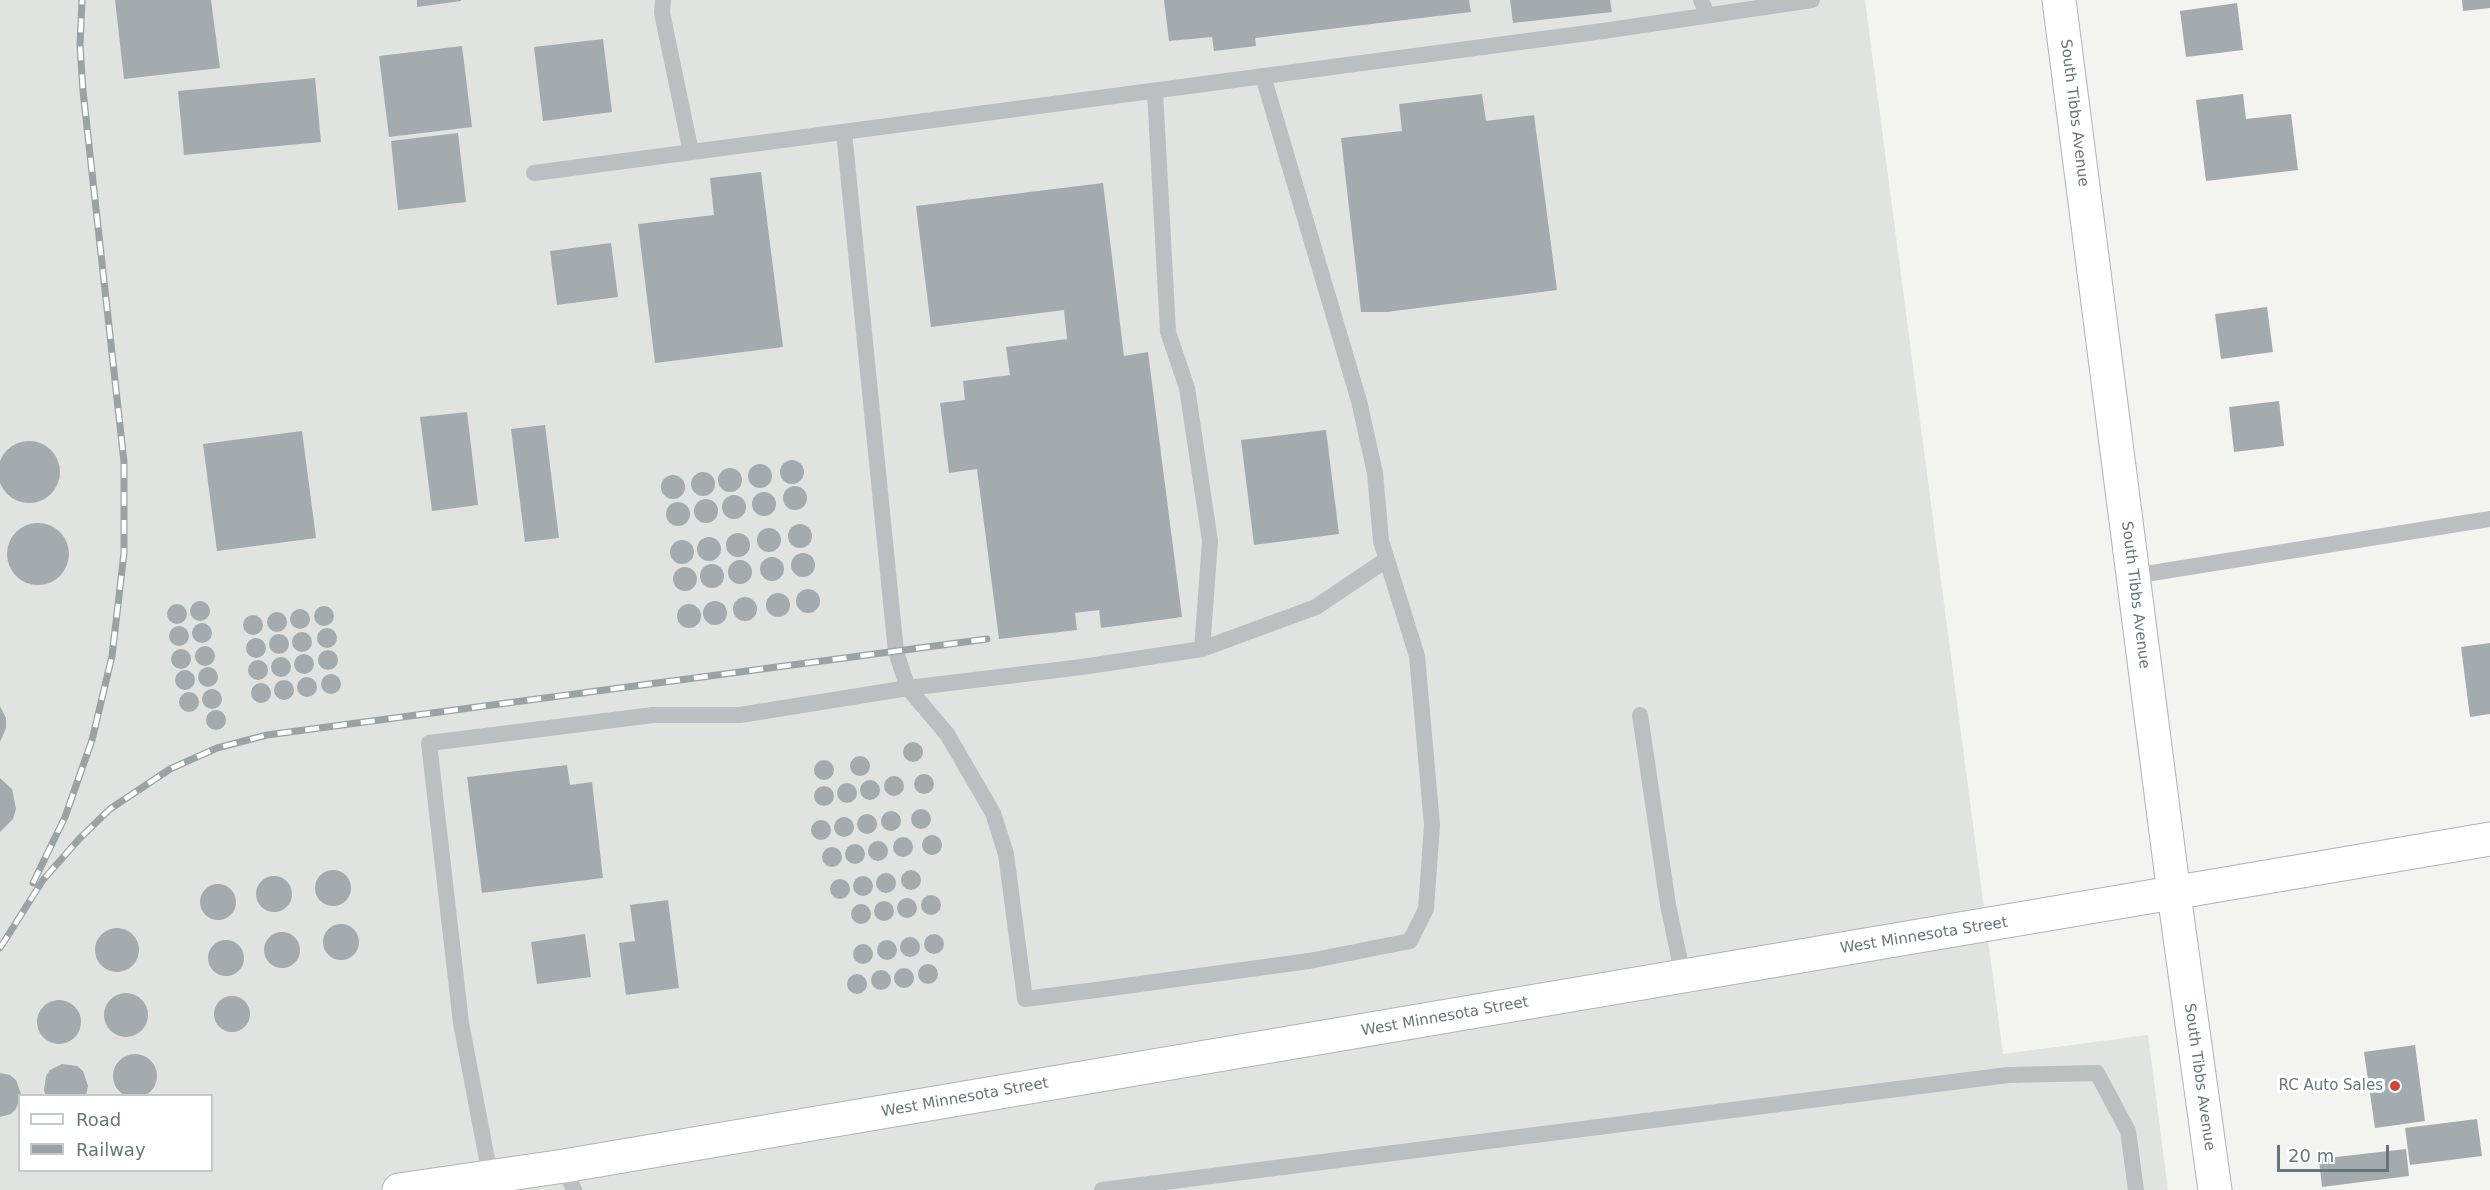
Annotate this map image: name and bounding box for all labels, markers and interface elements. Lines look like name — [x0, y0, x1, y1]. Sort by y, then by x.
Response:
street label: South Tibbs Avenue — [2056, 38, 2092, 188]
street label: South Tibbs Avenue — [2117, 520, 2153, 670]
street label: West Minnesota Street — [1839, 914, 2009, 958]
street label: West Minnesota Street — [1360, 993, 1530, 1041]
street label: South Tibbs Avenue — [2180, 1002, 2218, 1152]
street label: West Minnesota Street — [880, 1074, 1050, 1122]
place label: RC Auto Sales — [2279, 1077, 2383, 1095]
marker: RC Auto Sales — [2388, 1079, 2402, 1093]
legend — [18, 1094, 213, 1172]
text: Road — [76, 1109, 121, 1130]
scale bar — [2280, 1133, 2392, 1171]
text: Railway — [76, 1139, 146, 1160]
text: 20 m — [2288, 1145, 2334, 1166]

